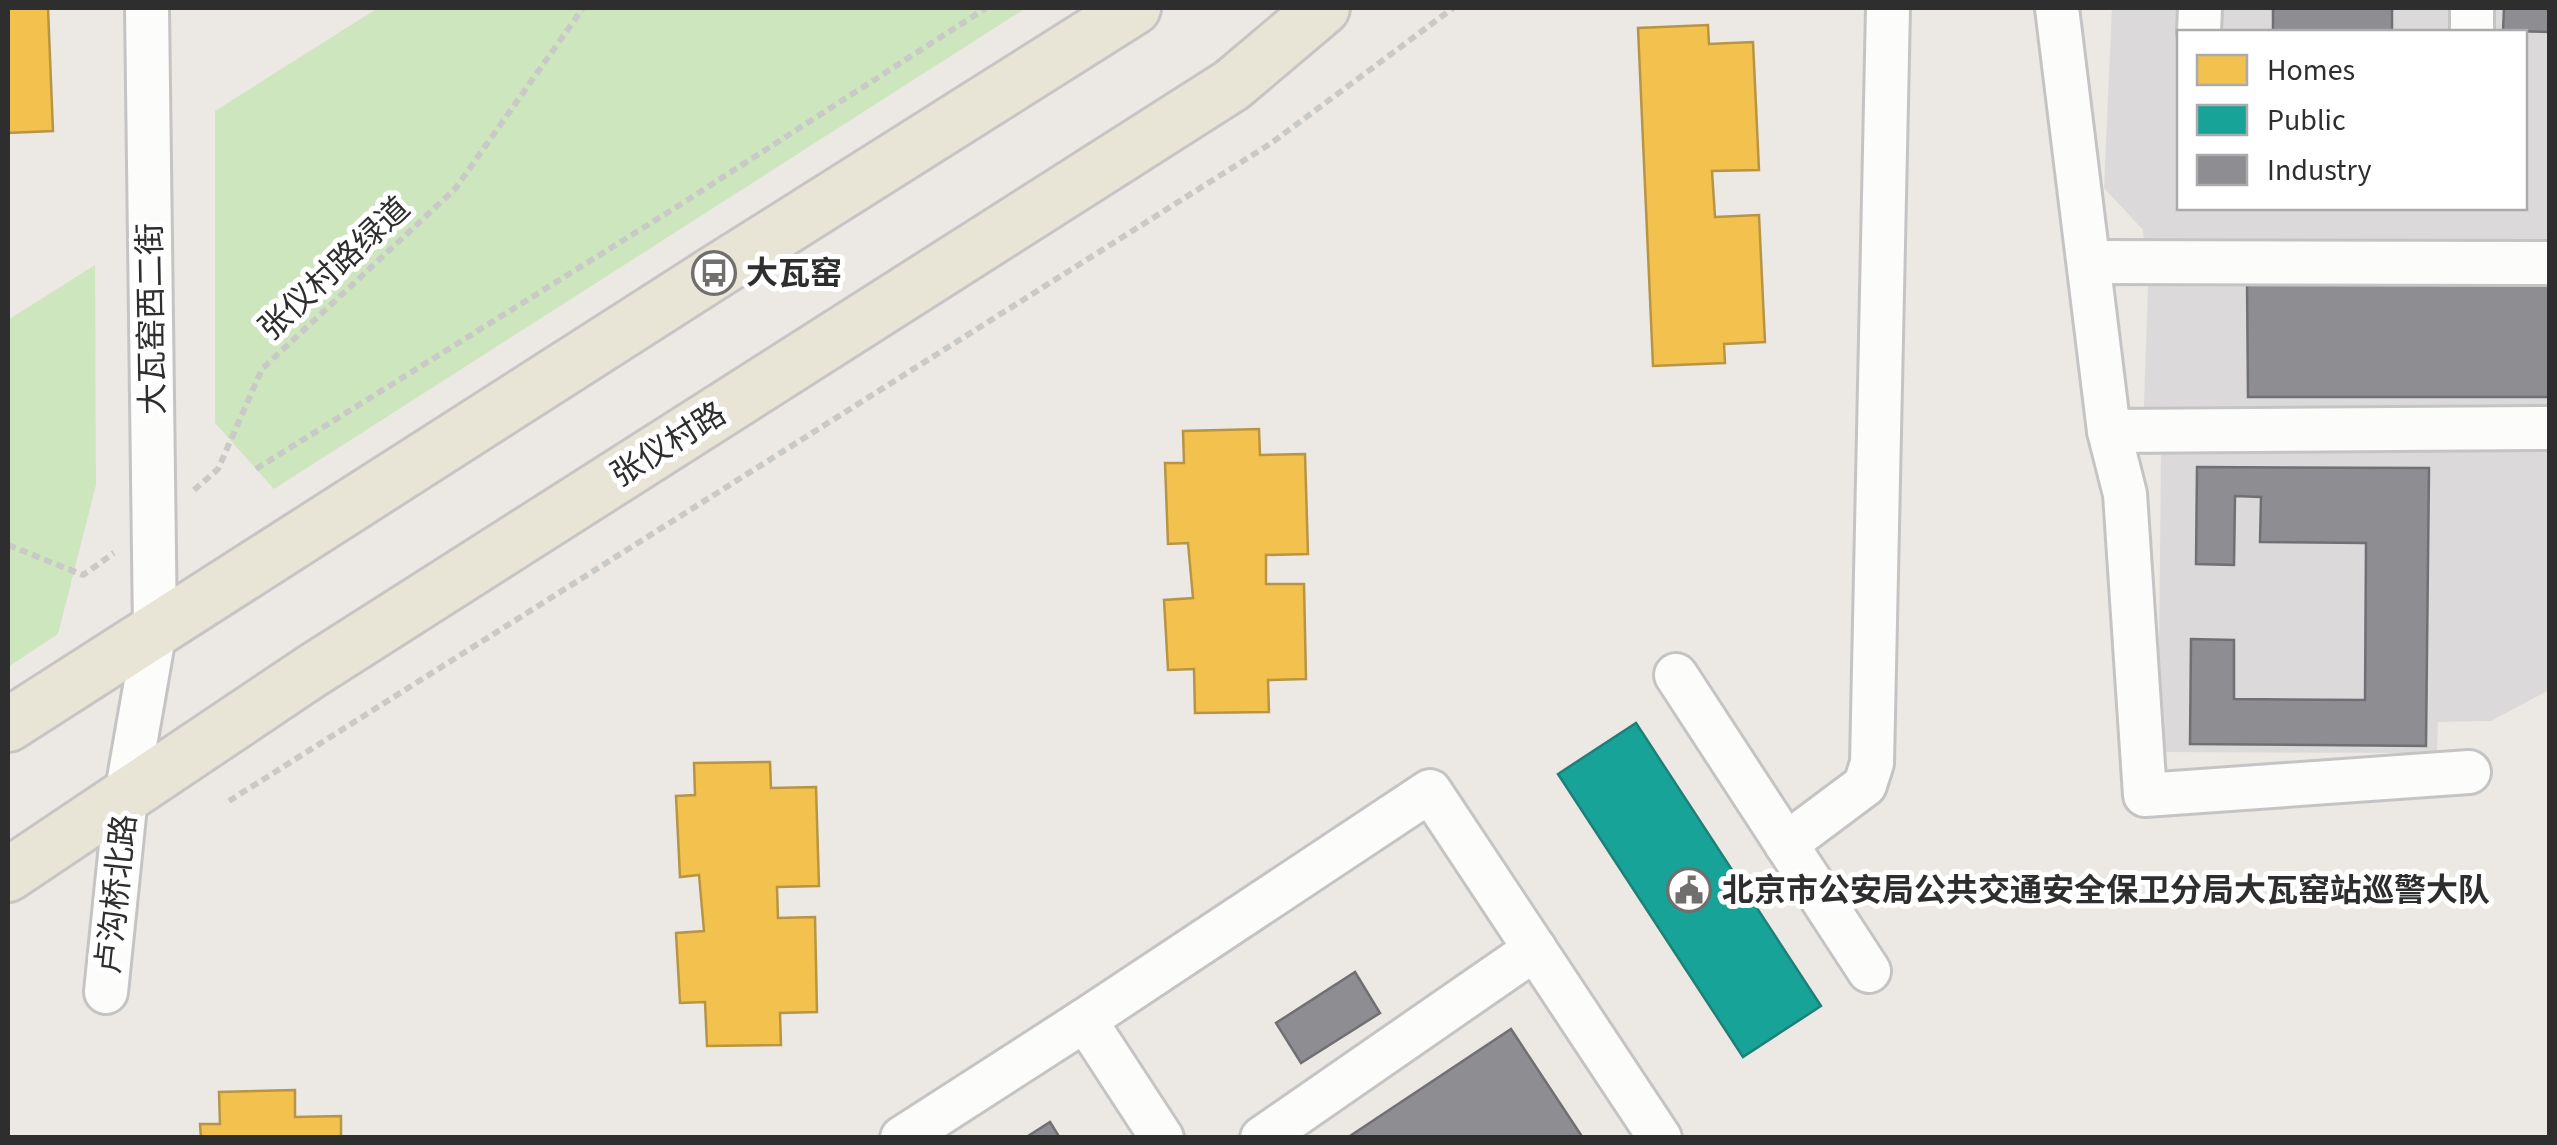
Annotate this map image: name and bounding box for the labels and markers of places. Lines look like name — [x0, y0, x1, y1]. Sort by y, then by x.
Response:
bus stop icon: 大瓦窑 — [691, 250, 737, 296]
place label: 大瓦窑 — [746, 251, 842, 297]
public building icon: 北京市公安局公共交通安全保卫分局大瓦窑站巡警大队 — [1666, 867, 1712, 913]
place label: 北京市公安局公共交通安全保卫分局大瓦窑站巡警大队 — [1722, 868, 2490, 914]

